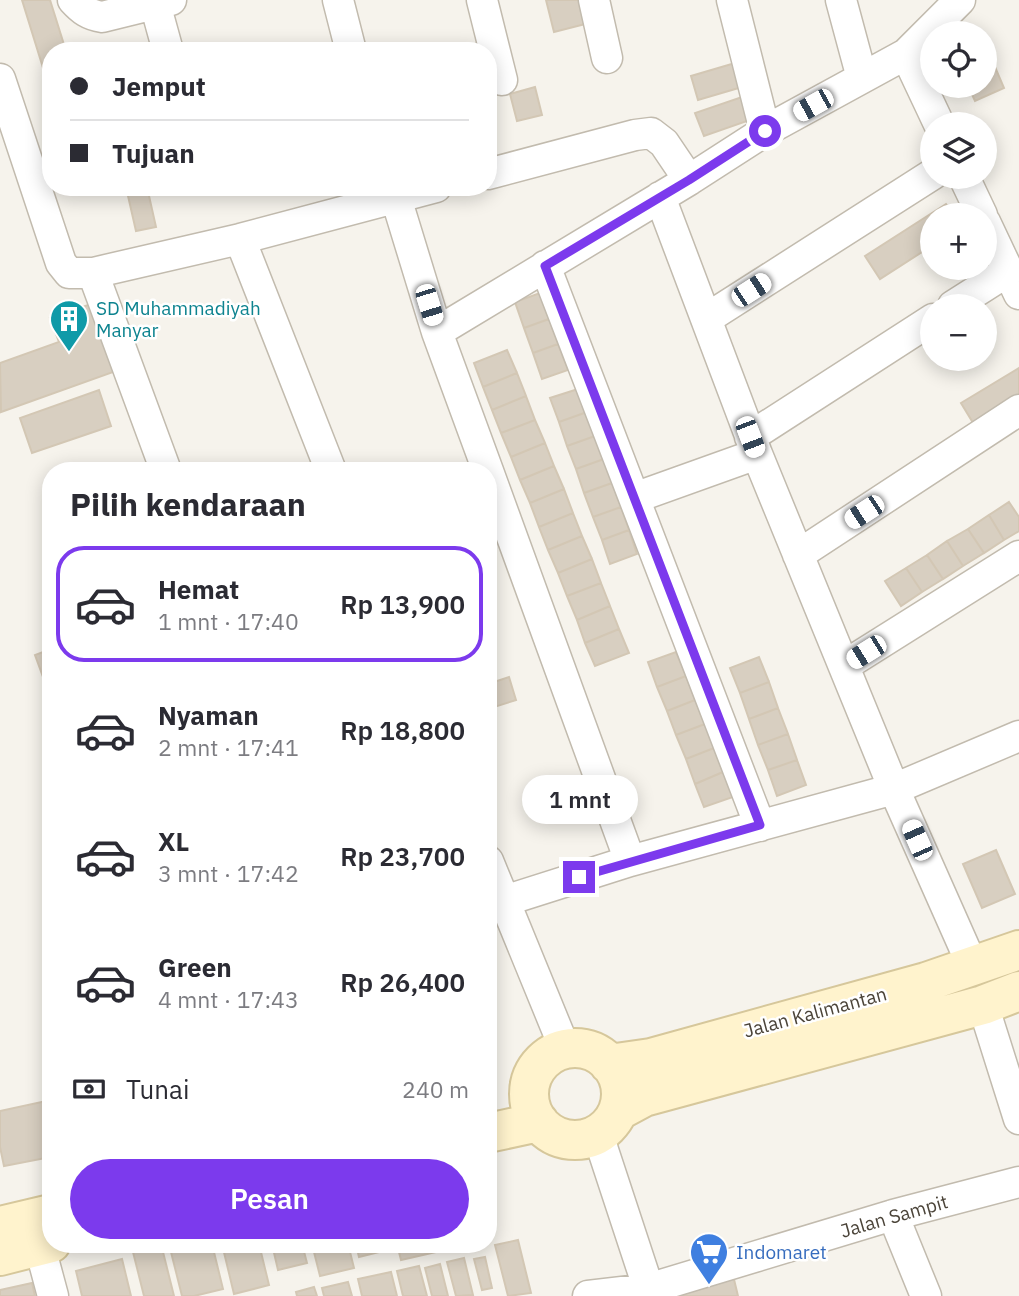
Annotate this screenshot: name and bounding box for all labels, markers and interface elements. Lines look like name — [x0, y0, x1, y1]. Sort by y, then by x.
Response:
map controls — [920, 21, 997, 371]
button: locate — [920, 21, 997, 98]
text: Jemput — [112, 69, 206, 103]
car — [790, 86, 837, 124]
button: layers — [920, 112, 997, 189]
route start — [749, 115, 781, 147]
text: Tujuan — [112, 136, 195, 170]
button: + — [920, 203, 997, 280]
car — [728, 270, 775, 310]
car — [413, 282, 446, 328]
button: − — [920, 294, 997, 371]
place label: SD Muhammadiyah Manyar — [96, 296, 261, 342]
building icon: SD Muhammadiyah Manyar — [48, 298, 90, 353]
car — [733, 414, 768, 460]
text: Pilih kendaraan — [70, 483, 306, 525]
car — [841, 492, 888, 532]
text: Hemat — [158, 572, 239, 606]
icon: car — [74, 573, 137, 636]
text: Rp 13,900 — [340, 587, 465, 621]
text: 1 mnt · 17:40 — [158, 606, 299, 636]
car — [843, 632, 890, 672]
text: Nyaman — [158, 698, 259, 732]
icon: car — [74, 699, 137, 762]
text: Rp 18,800 — [340, 713, 465, 747]
text: 2 mnt · 17:41 — [158, 732, 299, 762]
callout: 1 mnt — [521, 776, 637, 824]
text: 1 mnt — [549, 784, 611, 814]
car — [899, 817, 936, 863]
text: XL — [158, 824, 189, 858]
icon: car — [74, 825, 137, 888]
text: Rp 23,700 — [340, 839, 465, 873]
text: 3 mnt · 17:42 — [158, 858, 299, 888]
route end — [563, 861, 595, 893]
text: Green — [158, 950, 232, 984]
icon: car — [74, 951, 137, 1014]
text: Rp 26,400 — [340, 965, 465, 999]
street label: Jalan Kalimantan — [741, 981, 889, 1043]
text: 4 mnt · 17:43 — [158, 984, 299, 1014]
icon: cash — [70, 1070, 108, 1108]
text: Tunai — [126, 1072, 190, 1106]
text: 240 m — [402, 1074, 469, 1104]
button: Pesan — [70, 1159, 469, 1239]
street label: Jalan Sampit — [838, 1189, 950, 1243]
supermarket icon: Indomaret — [688, 1231, 730, 1286]
place label: Indomaret — [736, 1240, 827, 1264]

